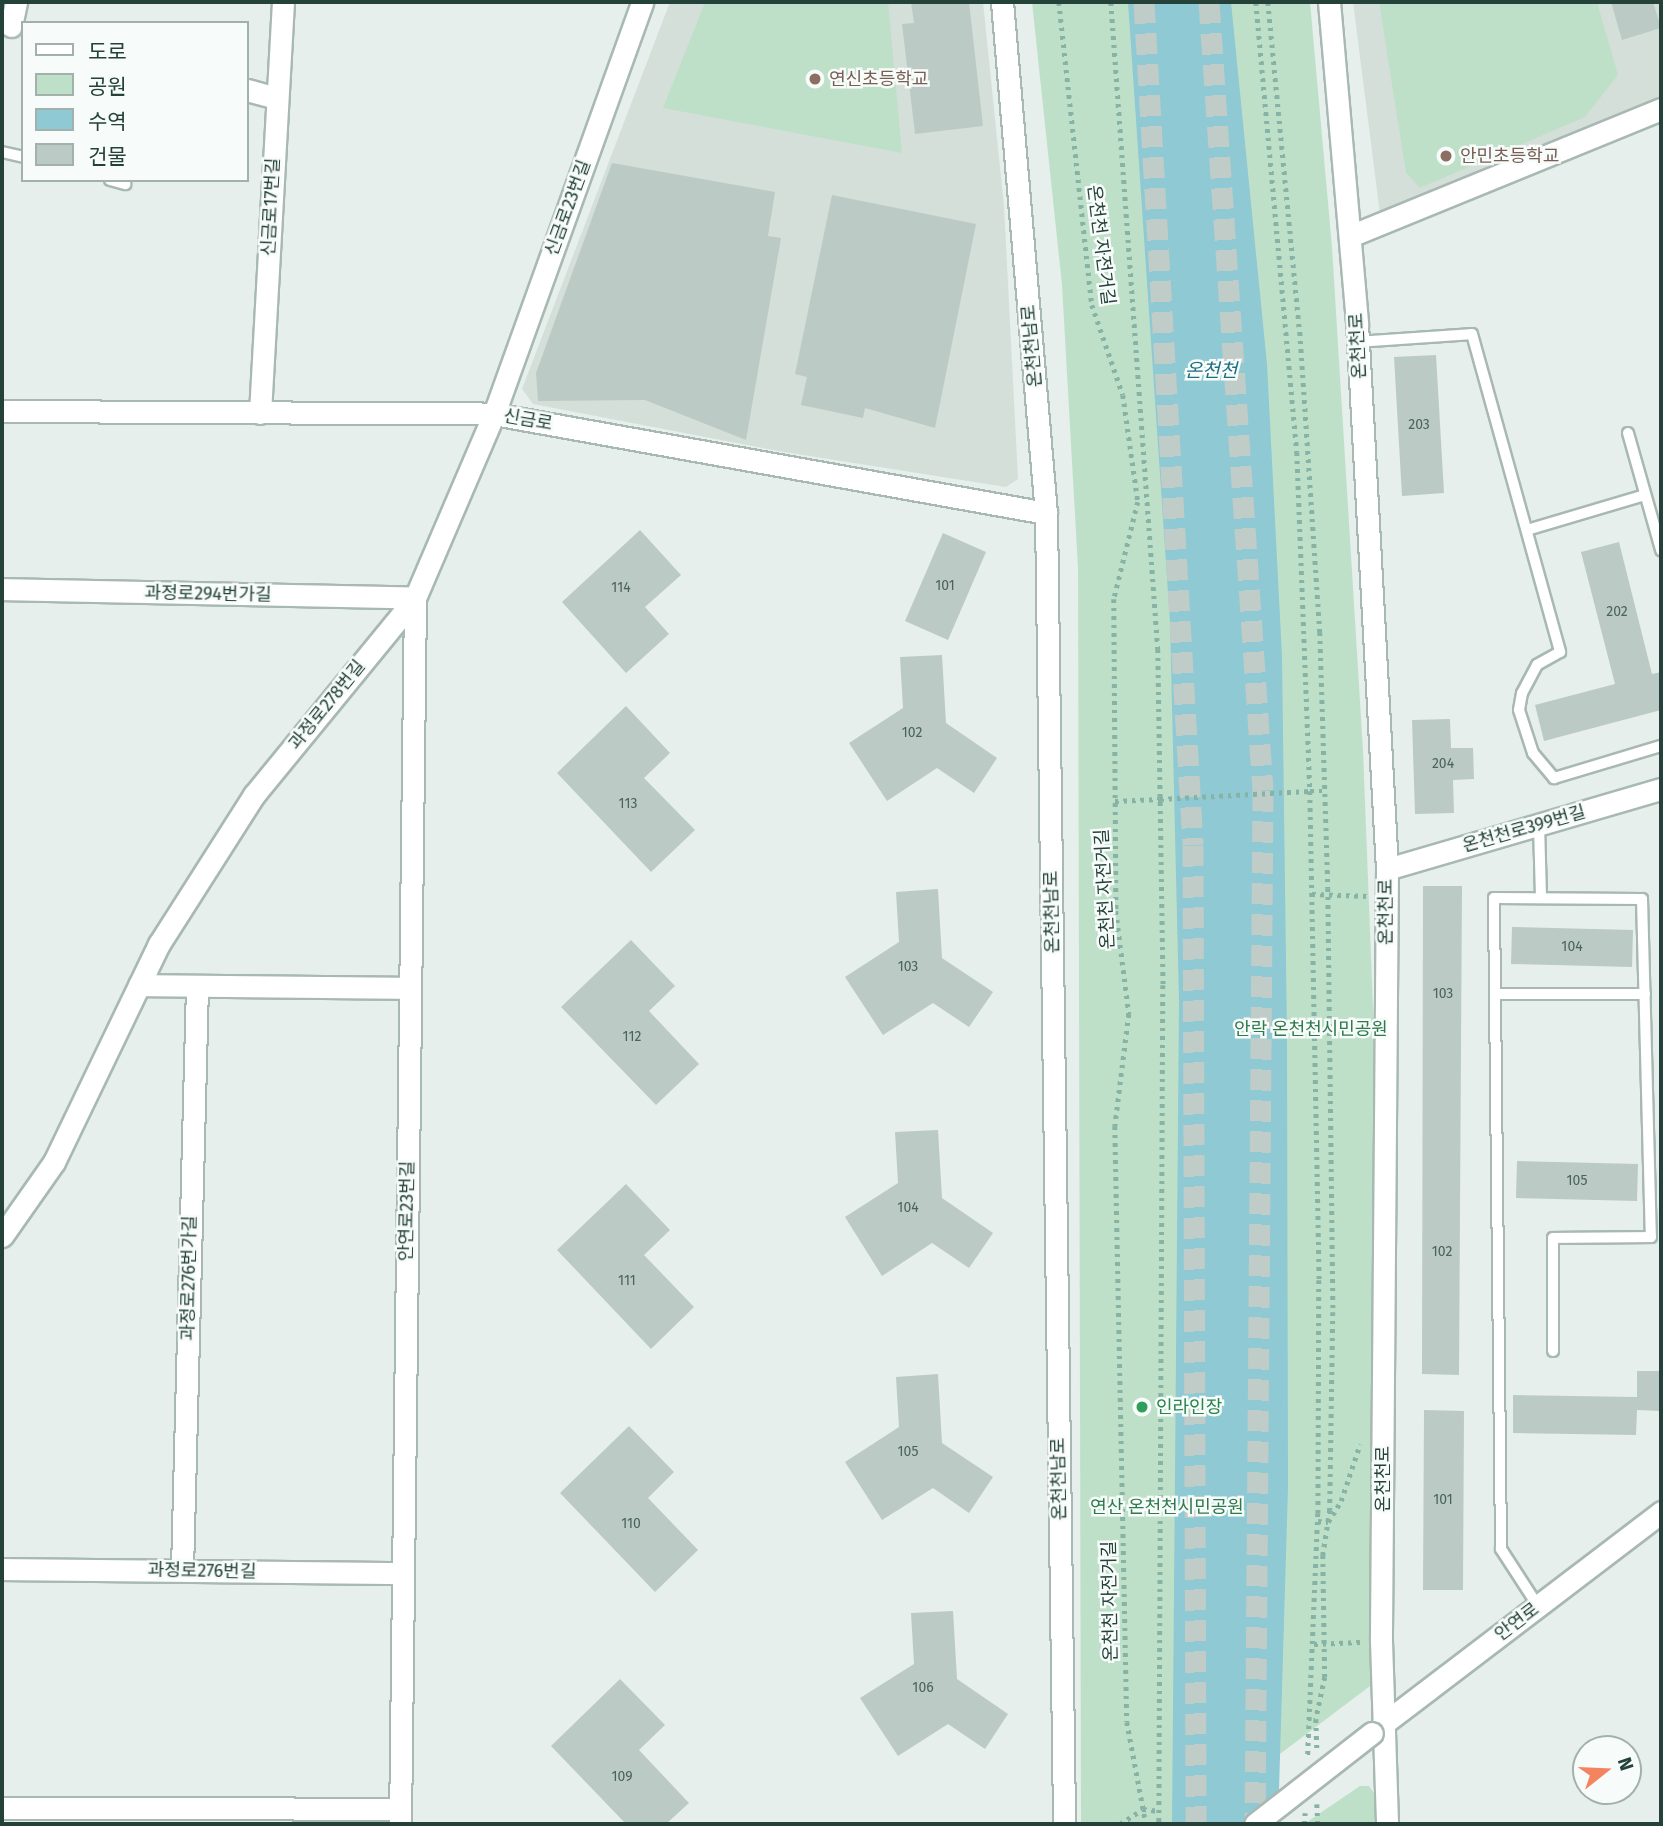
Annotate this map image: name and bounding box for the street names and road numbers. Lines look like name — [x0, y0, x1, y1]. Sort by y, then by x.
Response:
street label: 신금로17번길 — [258, 157, 284, 257]
street label: 신금로23번길 — [541, 157, 595, 259]
street label: 온천천 자전거길 — [1083, 184, 1119, 306]
street label: 온천천남로 — [1018, 304, 1046, 388]
street label: 온천천로 — [1345, 312, 1371, 380]
street label: 신금로 — [502, 405, 554, 435]
street label: 과정로294번가길 — [144, 582, 272, 606]
street label: 과정로278번길 — [284, 656, 370, 754]
street label: 온천천로399번길 — [1460, 801, 1588, 857]
street label: 온천천 자전거길 — [1091, 828, 1119, 950]
street label: 온천천남로 — [1040, 870, 1064, 954]
street label: 온천천로 — [1375, 879, 1397, 945]
street label: 안연로23번길 — [395, 1161, 419, 1261]
street label: 과정로276번가길 — [177, 1215, 201, 1341]
street label: 온천천남로 — [1047, 1437, 1071, 1521]
street label: 온천천로 — [1372, 1446, 1394, 1512]
street label: 온천천 자전거길 — [1098, 1540, 1122, 1662]
street label: 과정로276번길 — [147, 1559, 257, 1583]
street label: 안연로 — [1491, 1598, 1543, 1646]

